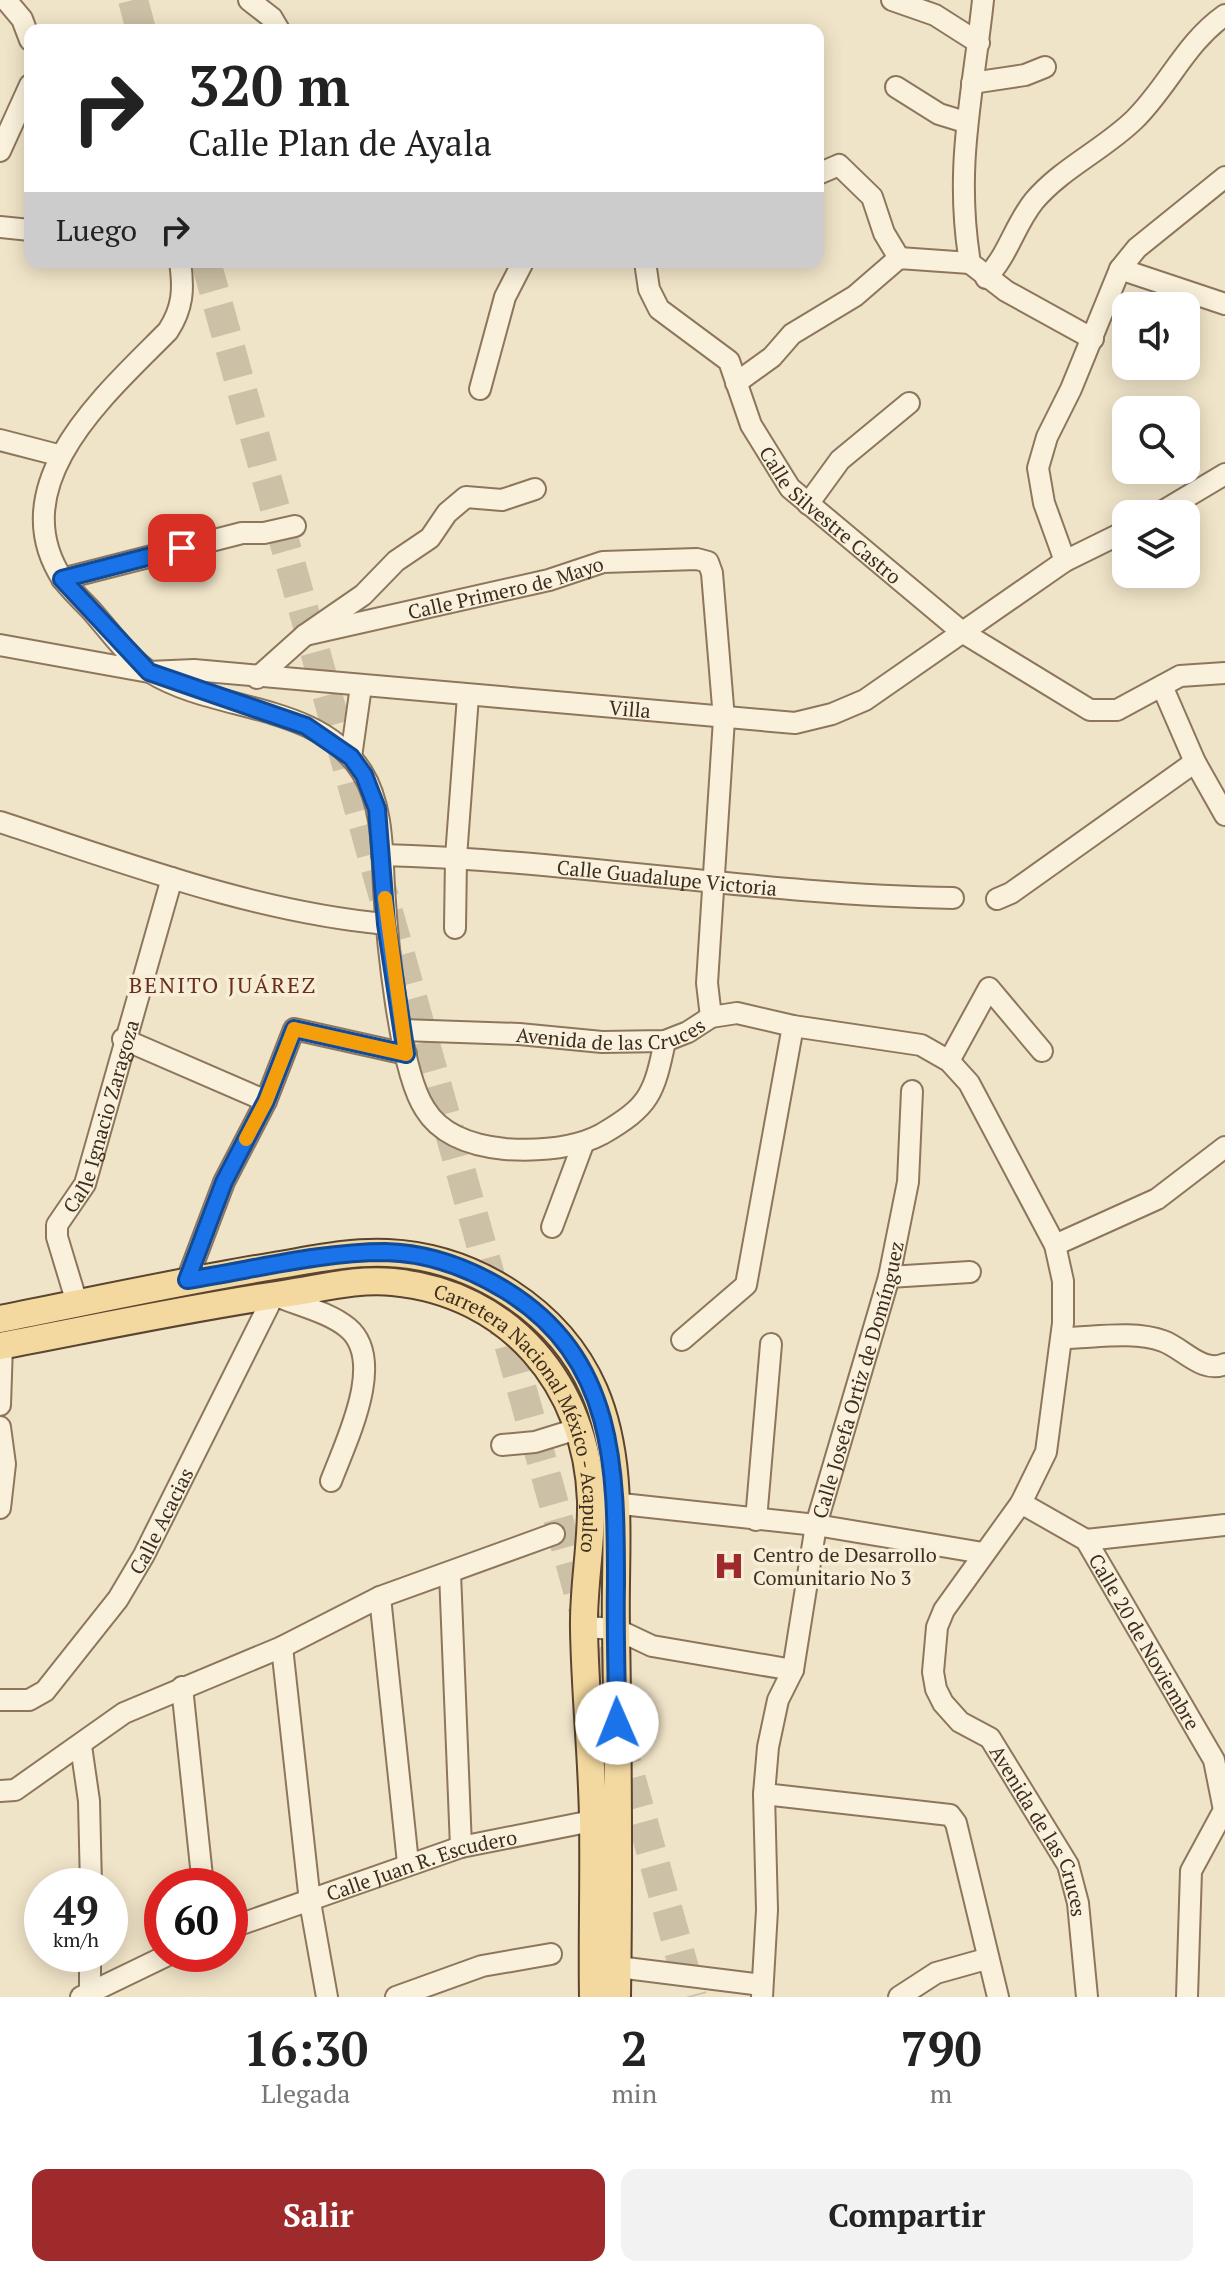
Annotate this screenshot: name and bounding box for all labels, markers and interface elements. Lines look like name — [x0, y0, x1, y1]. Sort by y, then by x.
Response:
text: 320 m — [188, 48, 350, 122]
icon: right — [56, 56, 160, 160]
text: Calle Plan de Ayala — [188, 119, 492, 166]
icon: right — [153, 208, 197, 252]
text: Luego — [56, 210, 137, 250]
map controls — [1112, 292, 1200, 588]
button: sound — [1112, 292, 1200, 380]
button: search — [1112, 396, 1200, 484]
street label: Calle Silvestre Castro — [754, 441, 908, 589]
button: layers — [1112, 500, 1200, 588]
pin — [148, 514, 216, 582]
icon: arrive — [160, 526, 204, 570]
street label: Calle Primero de Mayo — [405, 549, 607, 625]
street label: Villa — [608, 693, 652, 724]
street label: Calle Guadalupe Victoria — [556, 853, 778, 901]
district label: BENITO JUÁREZ — [129, 970, 317, 999]
street label: Avenida de las Cruces — [515, 1011, 710, 1056]
street label: Calle Ignacio Zaragoza — [56, 1016, 145, 1218]
street label: Calle Josefa Ortiz de Domínguez — [805, 1239, 909, 1521]
street label: Carretera Nacional México - Acapulco — [431, 1277, 605, 1554]
street label: Calle Acacias — [122, 1463, 199, 1579]
place label: Centro de Desarrollo Comunitario No 3 — [753, 1541, 937, 1591]
street label: Calle 20 de Noviembre — [1083, 1548, 1207, 1734]
hospital icon: Centro de Desarrollo Comunitario No 3 — [712, 1549, 746, 1583]
position arrow — [575, 1681, 659, 1765]
street label: Avenida de las Cruces — [984, 1740, 1093, 1918]
street label: Calle Juan R. Escudero — [322, 1823, 519, 1907]
speed limit sign: 60 — [144, 1868, 248, 1972]
text: 49 — [53, 1883, 99, 1936]
text: km/h — [53, 1926, 99, 1953]
text: 16:30 — [243, 2016, 368, 2080]
text: 2 — [621, 2016, 648, 2080]
text: 790 — [900, 2016, 982, 2080]
text: Llegada — [261, 2076, 350, 2110]
text: min — [611, 2076, 657, 2110]
text: m — [930, 2076, 952, 2110]
button: Salir — [32, 2169, 605, 2261]
button: Compartir — [621, 2169, 1193, 2261]

